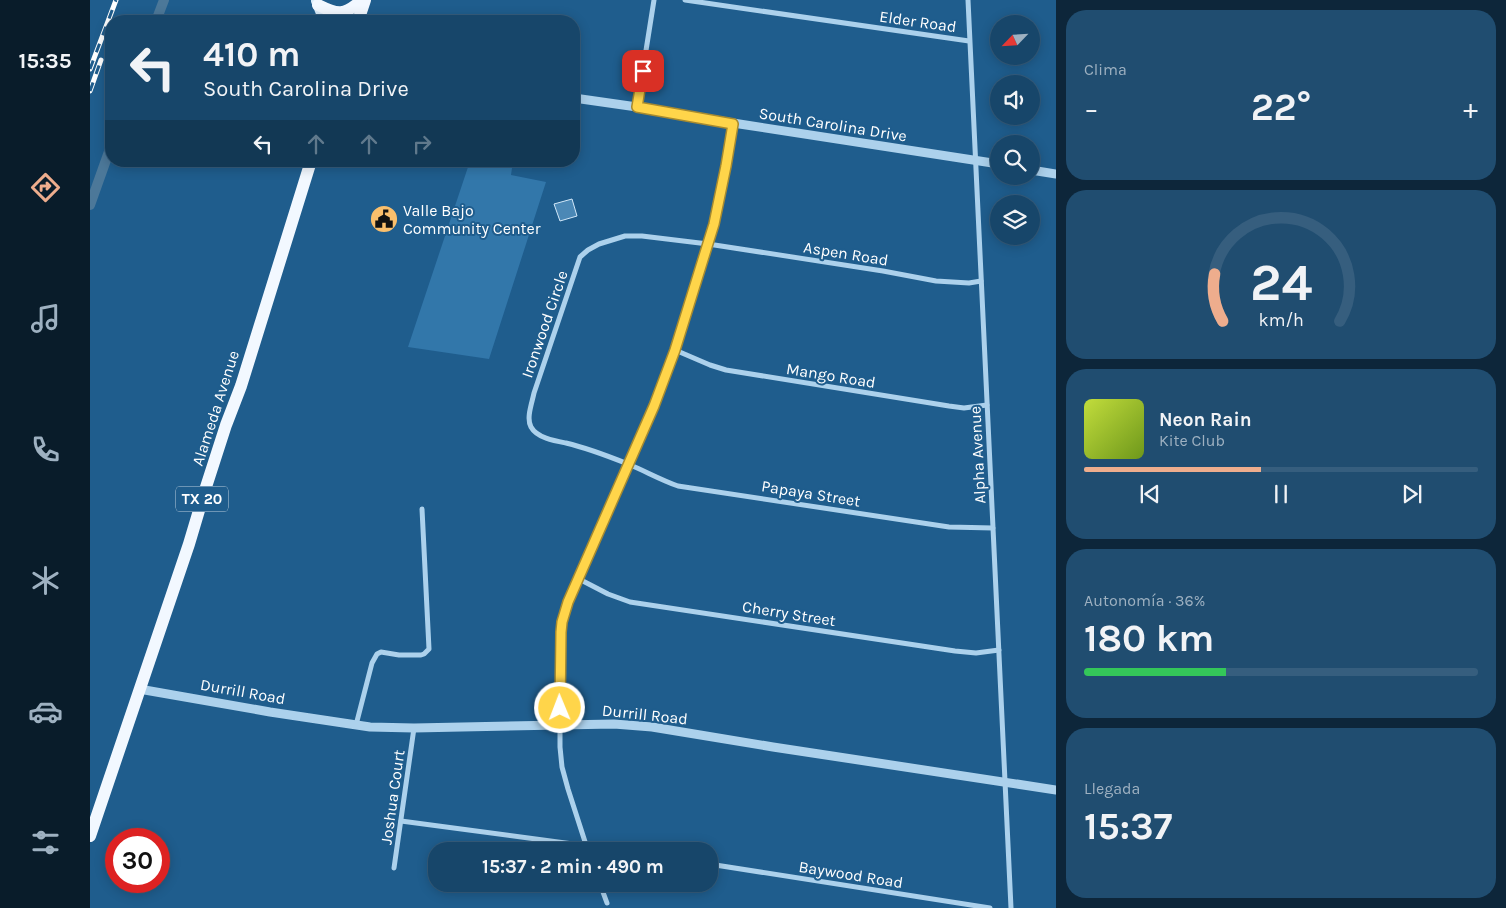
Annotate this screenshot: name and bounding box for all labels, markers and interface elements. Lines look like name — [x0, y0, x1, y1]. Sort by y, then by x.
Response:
street label: Elder Road — [878, 7, 958, 36]
north arrow — [990, 15, 1040, 65]
map controls — [990, 15, 1040, 245]
text: 410 m — [203, 34, 301, 75]
icon: left — [120, 35, 185, 100]
text: 15:35 — [18, 48, 72, 74]
pin — [622, 50, 664, 92]
icon: arrive — [629, 57, 657, 85]
text: Clima — [1084, 60, 1127, 79]
button: sound — [990, 75, 1040, 125]
text: South Carolina Drive — [203, 76, 409, 102]
text: 22° — [1251, 85, 1311, 130]
text: − — [1084, 92, 1099, 125]
text: + — [1463, 92, 1478, 125]
street label: South Carolina Drive — [758, 103, 908, 146]
icon: left — [249, 130, 277, 158]
icon: ahead — [302, 130, 330, 158]
icon: ahead — [355, 130, 383, 158]
icon: right — [408, 130, 436, 158]
button: search — [990, 135, 1040, 185]
icon: directions — [28, 170, 63, 205]
button: layers — [990, 195, 1040, 245]
place label: Valle Bajo Community Center — [403, 201, 541, 238]
public building icon: Valle Bajo Community Center — [369, 204, 399, 234]
street label: Aspen Road — [802, 237, 890, 270]
text: 24 — [1250, 252, 1312, 313]
street label: Ironwood Circle — [517, 268, 572, 380]
icon: music — [28, 301, 63, 336]
text: km/h — [1258, 310, 1304, 331]
street label: Alameda Avenue — [188, 348, 243, 468]
street label: Mango Road — [785, 359, 877, 392]
street label: Alpha Avenue — [965, 406, 990, 504]
text: Neon Rain — [1159, 409, 1252, 431]
text: Kite Club — [1159, 431, 1225, 450]
icon: phone — [28, 432, 63, 467]
street label: Papaya Street — [760, 476, 862, 511]
icon: previous — [1136, 480, 1164, 508]
icon: pause — [1267, 480, 1295, 508]
icon: next — [1398, 480, 1426, 508]
road number: TX 20 — [176, 486, 228, 512]
icon: climate — [28, 563, 63, 598]
text: Autonomía · 36% — [1084, 591, 1205, 610]
street label: Cherry Street — [741, 597, 837, 630]
text: 180 km — [1084, 616, 1214, 661]
street label: Durrill Road — [199, 675, 287, 708]
position arrow — [533, 681, 585, 733]
icon: car — [28, 694, 63, 729]
street label: Durrill Road — [601, 701, 689, 728]
street label: Joshua Court — [376, 748, 409, 846]
text: Llegada — [1084, 779, 1140, 798]
text: 15:37 — [1084, 804, 1172, 849]
icon: filters — [28, 825, 63, 860]
speed limit sign: 30 — [105, 828, 170, 893]
text: 15:37 · 2 min · 490 m — [482, 856, 664, 878]
street label: Baywood Road — [797, 857, 904, 892]

